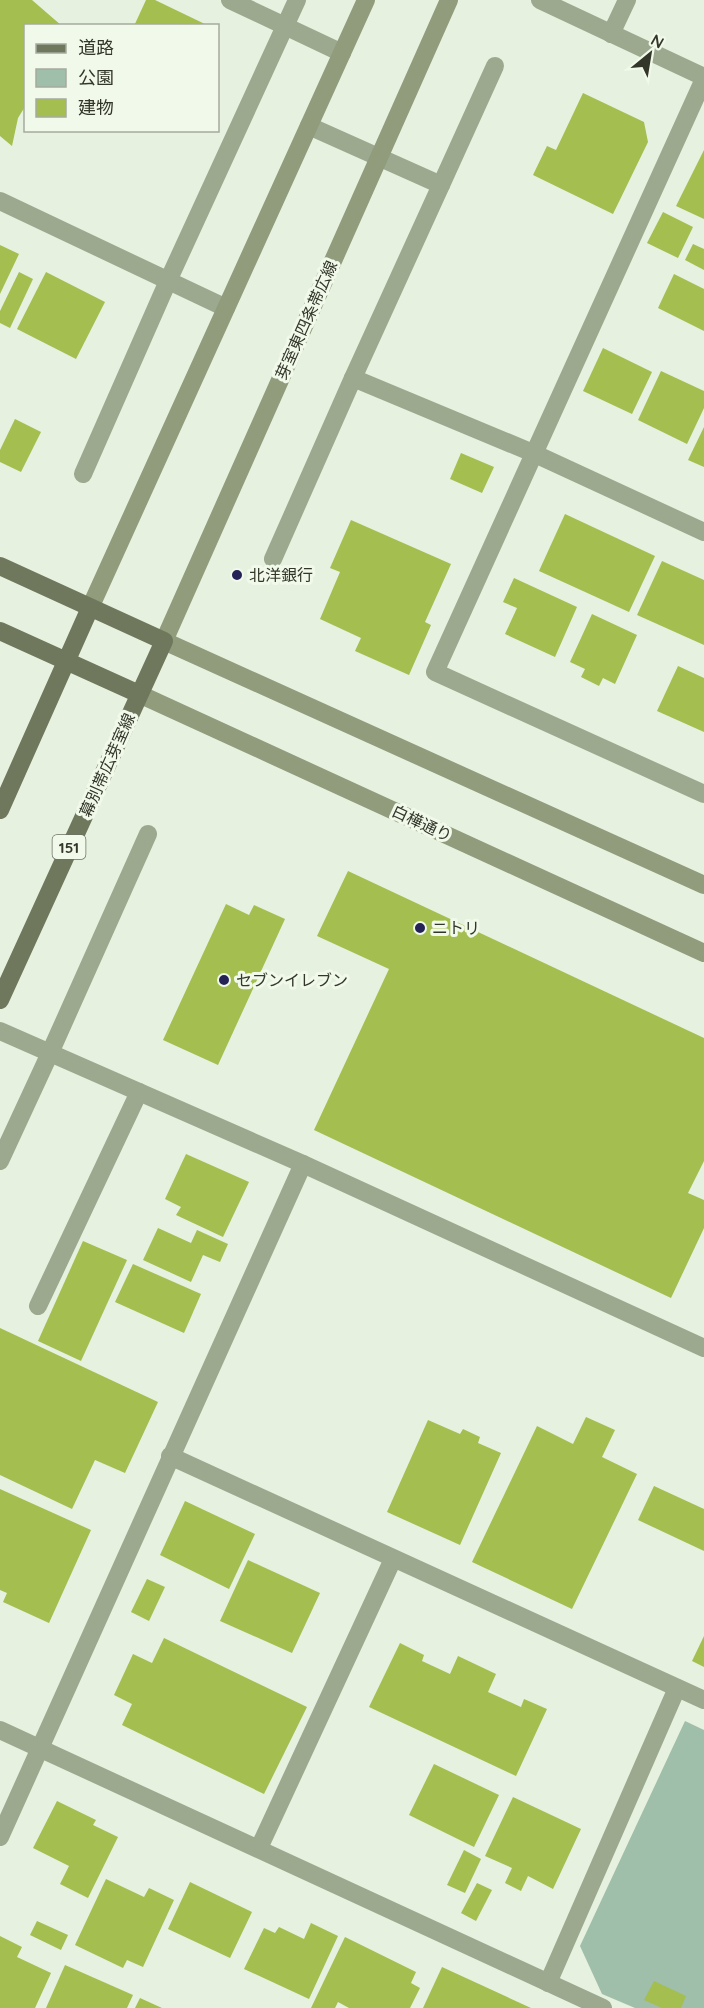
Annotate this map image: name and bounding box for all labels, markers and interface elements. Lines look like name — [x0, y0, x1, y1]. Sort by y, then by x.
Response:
legend — [24, 24, 219, 132]
north arrow — [620, 24, 680, 84]
text: N — [647, 29, 668, 53]
text: 道路 — [78, 36, 114, 59]
text: 公園 — [78, 66, 114, 89]
text: 建物 — [78, 96, 114, 119]
street label: 芽室東四条帯広線 — [271, 257, 341, 383]
place label: 北洋銀行 — [249, 565, 313, 585]
marker: 北洋銀行 — [230, 568, 244, 582]
street label: 幕別帯広芽室線 — [75, 710, 139, 820]
street label: 白樺通り — [389, 800, 455, 846]
road number: 151 — [52, 835, 86, 859]
place label: ニトリ — [432, 918, 480, 938]
marker: ニトリ — [413, 921, 427, 935]
place label: セブンイレブン — [236, 970, 348, 990]
marker: セブンイレブン — [217, 973, 231, 987]

